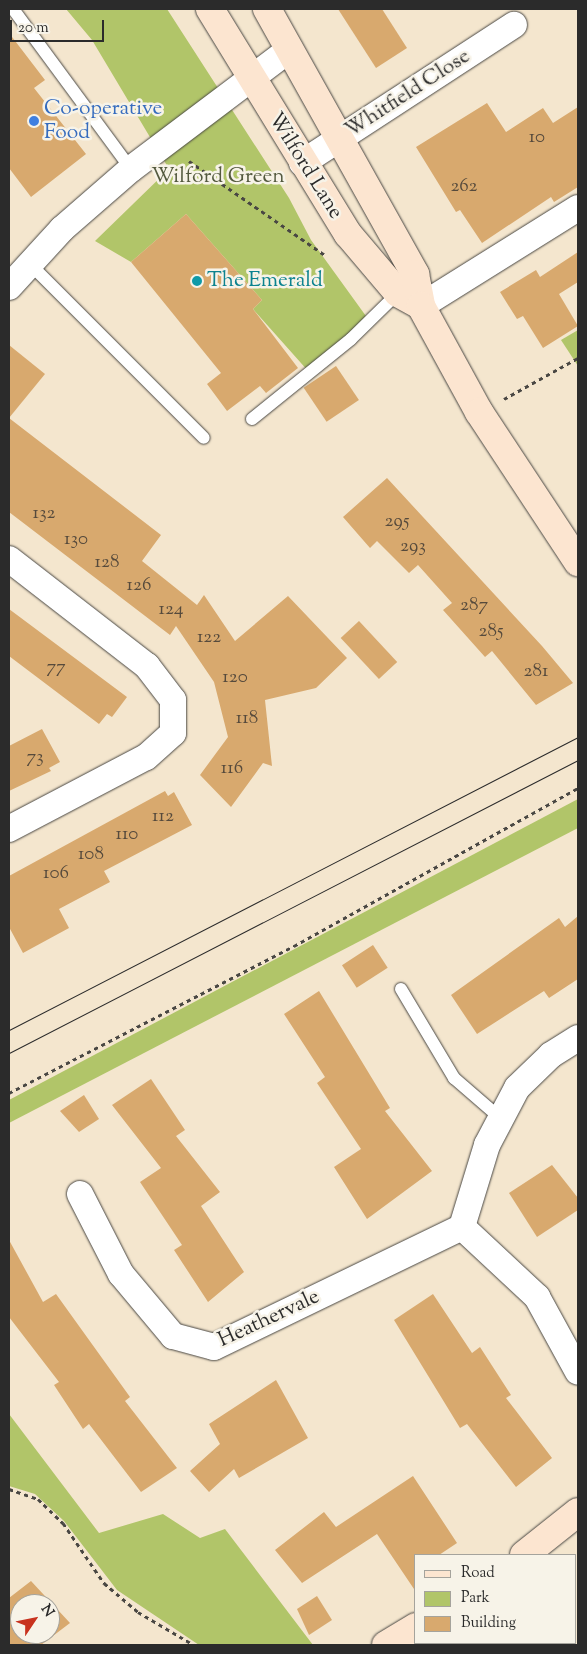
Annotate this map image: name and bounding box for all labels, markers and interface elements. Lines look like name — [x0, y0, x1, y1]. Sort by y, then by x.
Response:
scale bar — [12, 10, 106, 42]
text: 20 m — [18, 18, 49, 39]
street label: Whitfield Close — [341, 44, 475, 144]
place label: Co-operative Food — [44, 96, 162, 146]
street label: Wilford Lane — [262, 108, 348, 224]
marker: Co-operative Food — [28, 115, 40, 127]
house number: 10 — [529, 127, 545, 149]
park label: Wilford Green — [151, 164, 285, 190]
house number: 262 — [450, 176, 478, 198]
place label: The Emerald — [207, 268, 323, 294]
marker: The Emerald — [191, 275, 203, 287]
house number: 132 — [32, 503, 56, 525]
house number: 295 — [385, 511, 409, 533]
house number: 130 — [64, 529, 88, 551]
house number: 293 — [400, 536, 426, 558]
house number: 128 — [95, 552, 119, 574]
house number: 126 — [127, 575, 151, 597]
house number: 287 — [460, 595, 488, 617]
house number: 124 — [159, 599, 183, 621]
house number: 285 — [479, 621, 503, 643]
house number: 122 — [197, 627, 221, 649]
house number: 77 — [46, 657, 66, 679]
house number: 281 — [524, 661, 548, 683]
house number: 120 — [222, 667, 248, 689]
house number: 118 — [236, 708, 258, 730]
house number: 73 — [26, 747, 44, 769]
house number: 116 — [221, 758, 243, 780]
house number: 112 — [152, 806, 174, 828]
house number: 110 — [116, 824, 138, 846]
house number: 108 — [78, 844, 104, 866]
house number: 106 — [43, 863, 69, 885]
street label: Heathervale — [214, 1285, 324, 1353]
legend — [414, 1554, 577, 1644]
text: Road — [461, 1563, 495, 1584]
text: Park — [461, 1588, 490, 1609]
north arrow — [10, 1594, 60, 1644]
text: N — [35, 1601, 58, 1621]
text: Building — [461, 1613, 516, 1634]

